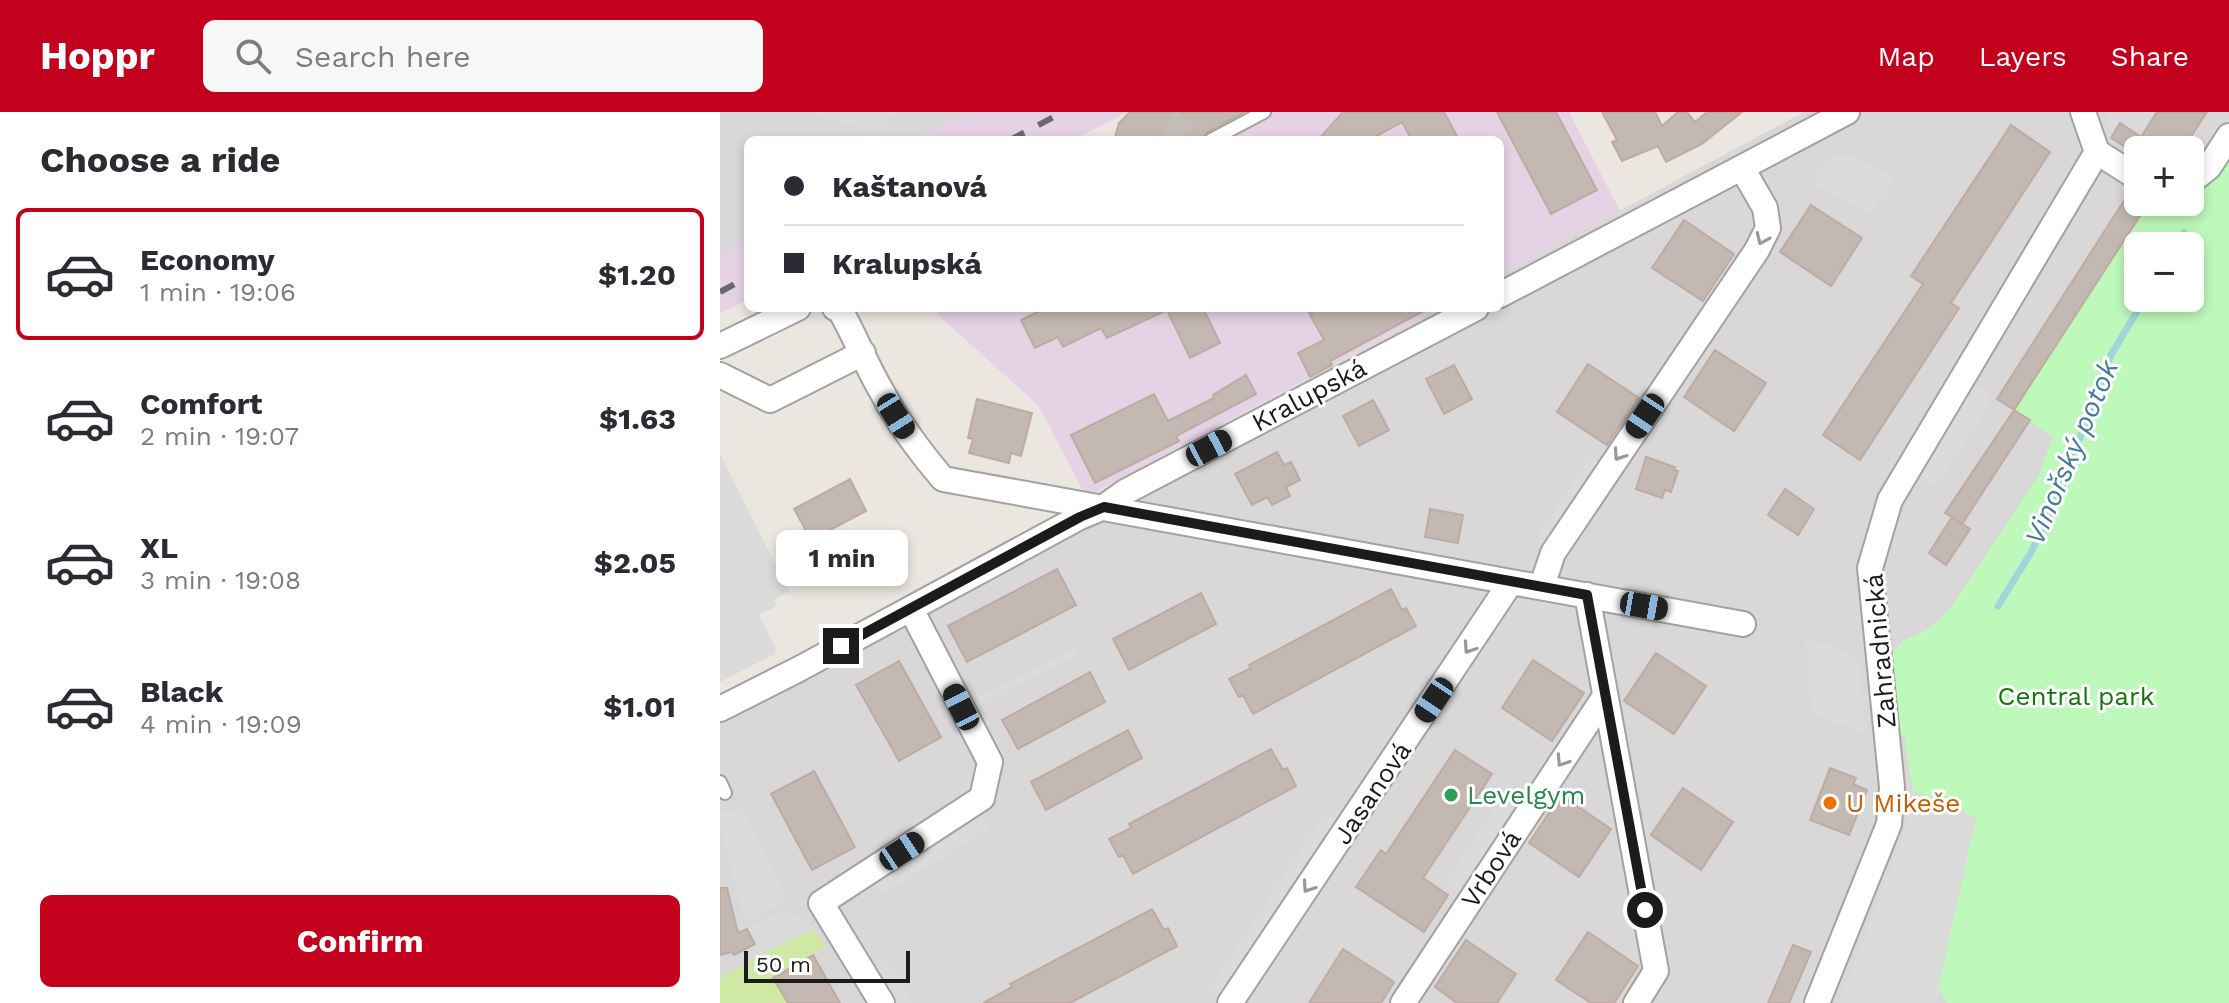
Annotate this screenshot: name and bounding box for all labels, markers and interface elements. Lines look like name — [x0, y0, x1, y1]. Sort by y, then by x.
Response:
search box — [203, 20, 763, 92]
text: Hoppr — [40, 34, 155, 78]
icon: search — [231, 34, 275, 78]
text: Search here — [295, 39, 471, 74]
text: Map — [1878, 40, 1935, 73]
text: Layers — [1979, 40, 2067, 73]
text: Share — [2111, 40, 2189, 73]
map controls — [2124, 136, 2204, 312]
button: + — [2124, 136, 2204, 216]
text: Choose a ride — [40, 139, 280, 181]
text: Kaštanová — [832, 169, 987, 204]
one-way arrow — [1756, 230, 1772, 245]
button: − — [2124, 232, 2204, 312]
icon: car — [44, 238, 116, 310]
text: Economy — [140, 242, 275, 277]
text: Kralupská — [832, 246, 982, 281]
text: $1.20 — [598, 257, 676, 292]
text: 1 min · 19:06 — [140, 277, 296, 307]
street label: Kralupská — [1247, 352, 1372, 438]
water label: Vinořský potok — [2018, 354, 2125, 549]
icon: car — [44, 382, 116, 454]
text: Comfort — [140, 386, 262, 421]
car — [873, 389, 919, 443]
car — [1622, 389, 1668, 443]
text: $1.63 — [599, 401, 676, 436]
text: 2 min · 19:07 — [140, 421, 299, 451]
car — [1182, 426, 1236, 470]
one-way arrow — [1614, 447, 1629, 461]
icon: car — [44, 526, 116, 598]
text: XL — [140, 530, 178, 565]
callout: 1 min — [775, 530, 907, 586]
text: 1 min — [809, 543, 875, 573]
text: $2.05 — [594, 545, 676, 580]
text: 3 min · 19:08 — [140, 565, 301, 595]
street label: Zahradnická — [1858, 572, 1902, 730]
car — [1618, 590, 1670, 622]
route end — [823, 628, 859, 664]
one-way arrow — [1464, 639, 1479, 653]
icon: car — [44, 670, 116, 742]
car — [1411, 673, 1457, 727]
text: Black — [140, 674, 224, 709]
car — [939, 680, 983, 734]
park label: Central park — [1998, 681, 2155, 711]
text: $1.01 — [603, 689, 676, 724]
text: 4 min · 19:09 — [140, 709, 302, 739]
street label: Jasanová — [1327, 736, 1417, 850]
one-way arrow — [1557, 752, 1572, 767]
place label: Levelgym — [1467, 780, 1585, 810]
marker: Levelgym — [1442, 786, 1460, 804]
place label: U Mikeše — [1846, 788, 1960, 818]
marker: U Mikeše — [1821, 794, 1839, 812]
street label: Vrbová — [1455, 824, 1527, 913]
car — [875, 828, 929, 874]
one-way arrow — [1303, 878, 1318, 892]
route start — [1627, 892, 1663, 928]
button: Confirm — [40, 895, 680, 987]
scale bar — [744, 947, 910, 983]
text: 50 m — [756, 952, 811, 977]

